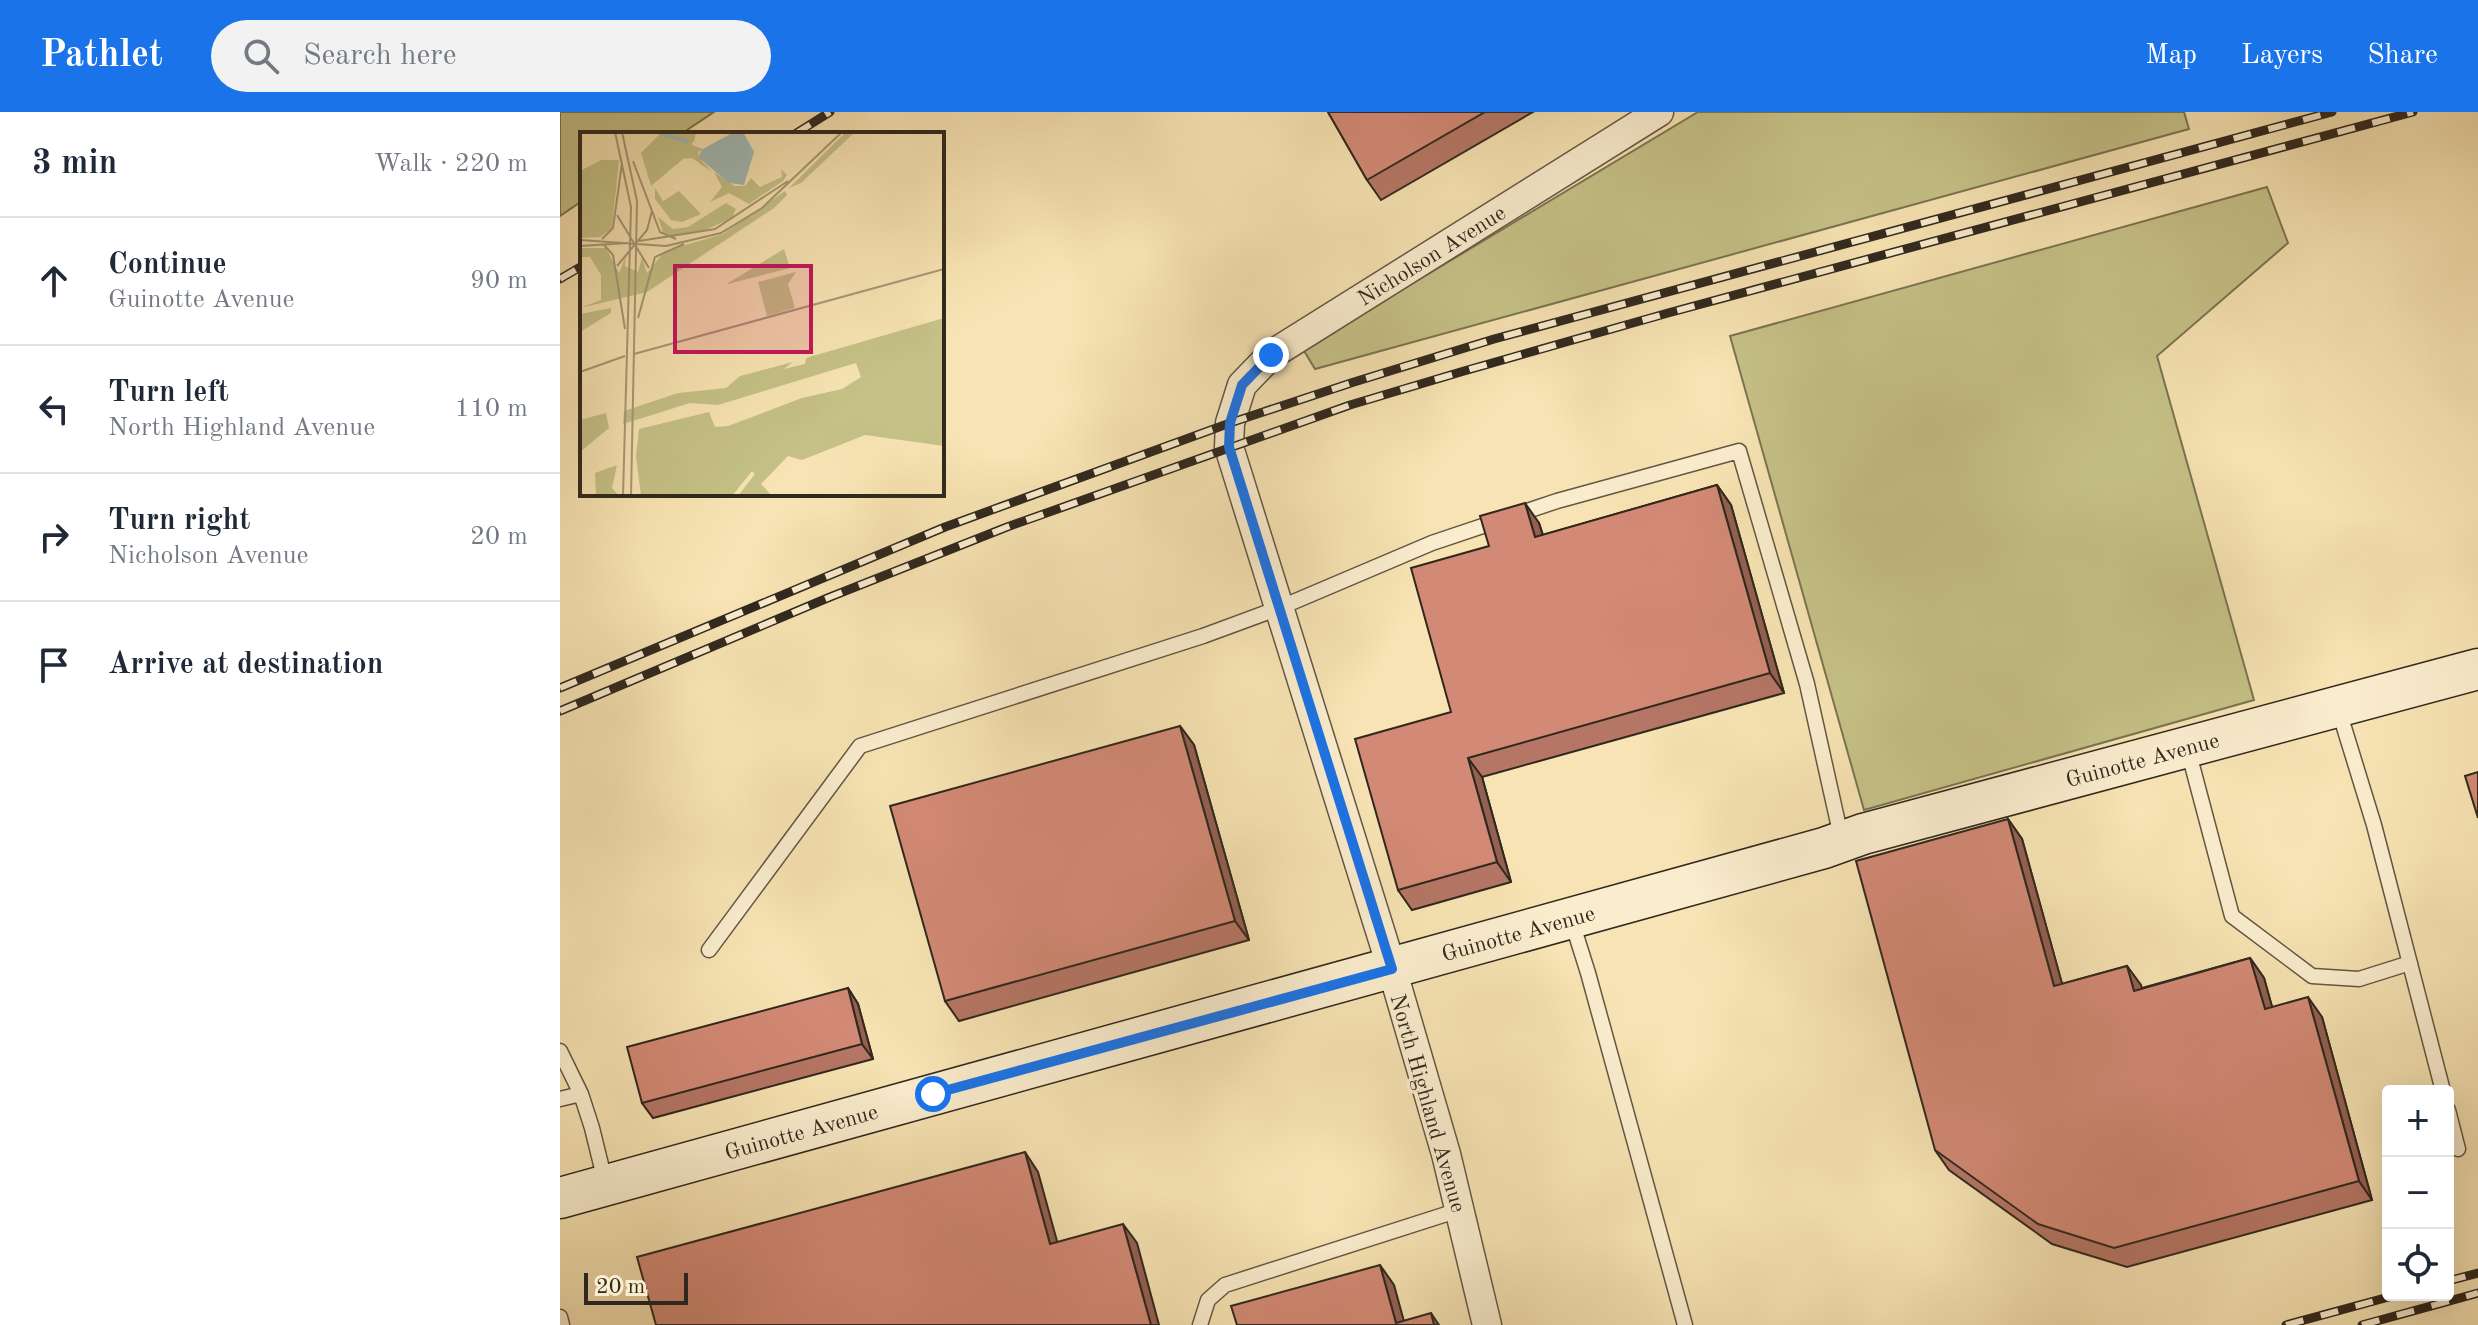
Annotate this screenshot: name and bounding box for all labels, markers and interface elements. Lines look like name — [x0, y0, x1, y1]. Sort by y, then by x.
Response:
search box — [211, 20, 771, 92]
icon: search — [239, 34, 283, 78]
text: Pathlet — [40, 37, 163, 75]
text: Search here — [303, 41, 456, 71]
text: Map — [2145, 42, 2197, 70]
text: Layers — [2241, 42, 2323, 70]
text: Share — [2367, 42, 2438, 70]
inset map — [580, 132, 944, 496]
text: 3 min — [32, 147, 117, 181]
text: Walk · 220 m — [374, 151, 528, 177]
street label: Nicholson Avenue — [1354, 202, 1510, 311]
text: Continue — [108, 250, 227, 280]
icon: ahead — [32, 259, 76, 303]
text: 90 m — [470, 268, 528, 294]
text: Guinotte Avenue — [108, 287, 295, 313]
route end — [1253, 337, 1289, 373]
text: Turn left — [108, 378, 229, 408]
icon: left — [32, 387, 76, 431]
text: 110 m — [455, 396, 528, 422]
text: North Highland Avenue — [108, 415, 375, 441]
text: Turn right — [108, 506, 250, 536]
icon: right — [32, 515, 76, 559]
text: 20 m — [470, 524, 528, 550]
text: Nicholson Avenue — [108, 543, 309, 569]
icon: arrive — [32, 643, 76, 687]
text: Arrive at destination — [108, 650, 383, 680]
street label: Guinotte Avenue — [2064, 730, 2222, 792]
street label: Guinotte Avenue — [1439, 903, 1598, 966]
street label: North Highland Avenue — [1385, 992, 1469, 1215]
route start — [915, 1076, 951, 1112]
map controls — [2382, 1085, 2454, 1301]
button: + — [2382, 1085, 2454, 1157]
street label: Guinotte Avenue — [722, 1102, 881, 1165]
button: − — [2382, 1157, 2454, 1229]
button: locate — [2382, 1229, 2454, 1301]
scale bar — [584, 1269, 688, 1305]
text: 20 m — [596, 1276, 645, 1298]

